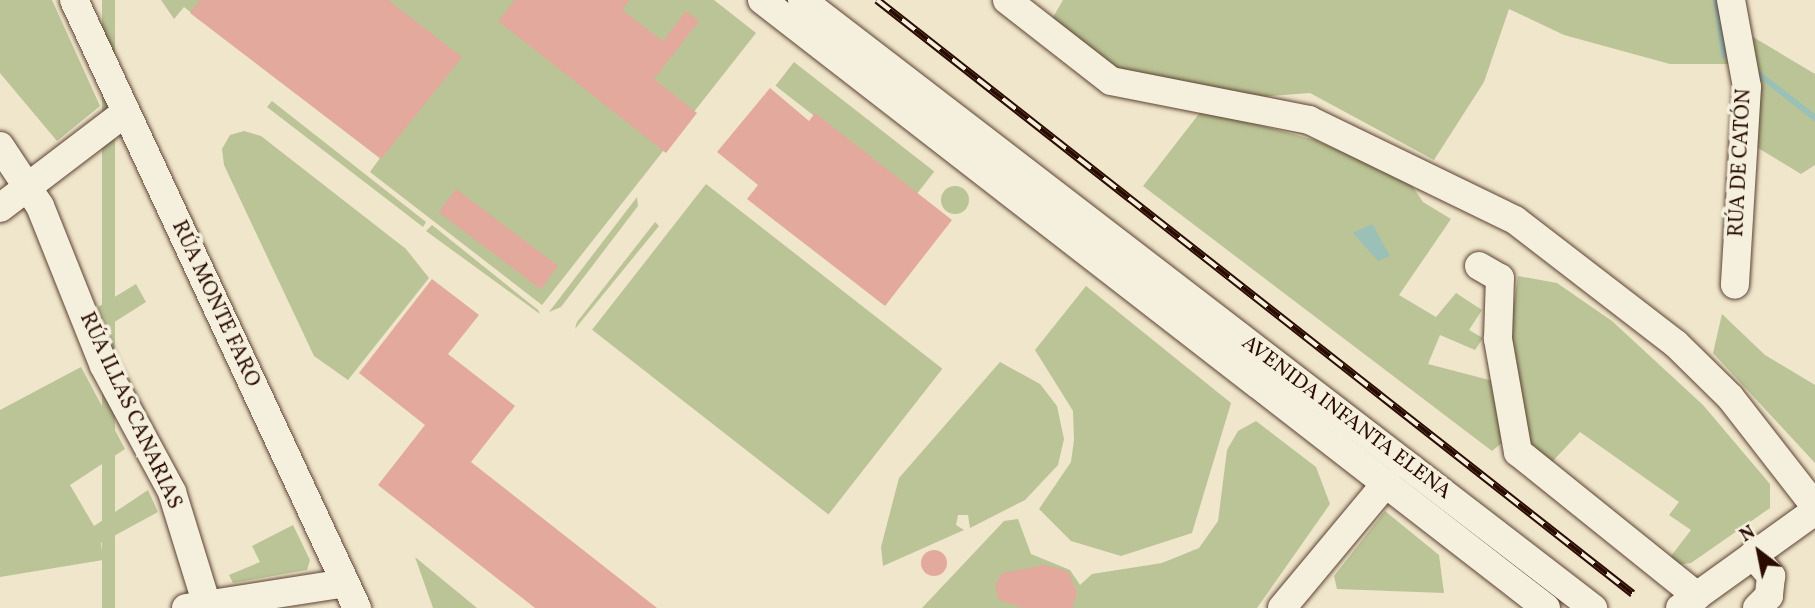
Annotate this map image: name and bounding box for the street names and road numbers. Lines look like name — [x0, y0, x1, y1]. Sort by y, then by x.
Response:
street label: RÚA DE CATÓN — [1725, 88, 1757, 238]
street label: RÚA MONTE FARO — [165, 217, 265, 391]
street label: RÚA ILLAS CANARIAS — [73, 309, 187, 513]
street label: AVENIDA INFANTA ELENA — [1236, 331, 1456, 505]

